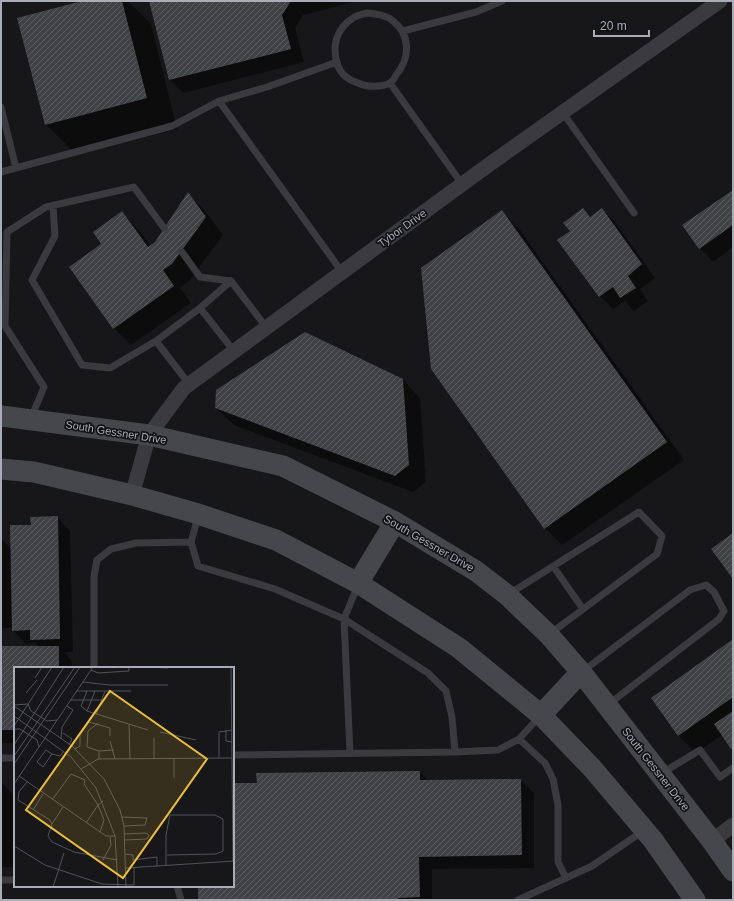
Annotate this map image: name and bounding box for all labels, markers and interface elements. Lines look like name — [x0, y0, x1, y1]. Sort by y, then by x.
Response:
scale bar — [594, 12, 649, 38]
text: 20 m — [600, 19, 627, 33]
street label: Tybor Drive — [376, 207, 428, 249]
street label: South Gessner Drive — [65, 418, 167, 446]
street label: South Gessner Drive — [382, 512, 476, 574]
inset map — [14, 667, 234, 887]
street label: South Gessner Drive — [620, 725, 692, 813]

